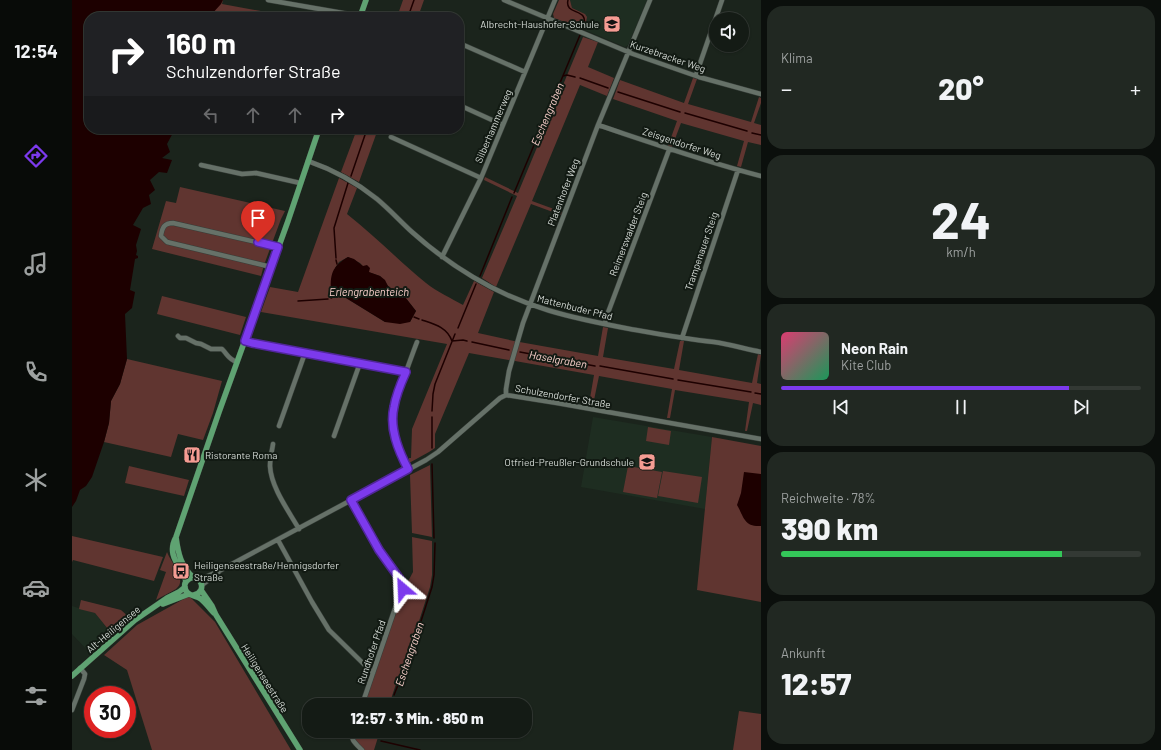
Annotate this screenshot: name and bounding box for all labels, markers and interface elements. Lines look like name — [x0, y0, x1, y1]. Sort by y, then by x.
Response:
map controls — [709, 12, 749, 52]
button: sound — [709, 12, 749, 52]
school or university icon: Albrecht-Haushofer-Schule — [602, 14, 622, 34]
place label: Albrecht-Haushofer-Schule — [480, 18, 599, 30]
text: 160 m — [166, 26, 236, 60]
icon: right — [100, 28, 152, 80]
street label: Kurzebracker Weg — [629, 37, 707, 75]
text: 12:54 — [14, 40, 58, 62]
text: Klima — [781, 50, 813, 66]
text: Schulzendorfer Straße — [166, 60, 341, 82]
text: 20° — [938, 70, 984, 106]
text: − — [781, 75, 792, 101]
text: + — [1130, 75, 1141, 101]
water label: Eschengraben — [528, 81, 566, 147]
street label: Silberhammerweg — [472, 87, 514, 165]
icon: left — [200, 104, 222, 126]
icon: ahead — [242, 104, 264, 126]
icon: ahead — [284, 104, 306, 126]
icon: right — [326, 104, 348, 126]
street label: Zeisgendorfer Weg — [641, 125, 723, 161]
icon: directions — [22, 142, 50, 170]
street label: Platenhofer Weg — [545, 157, 581, 227]
text: 24 — [931, 187, 991, 249]
street label: Reimerswalder Steig — [606, 190, 650, 278]
pin — [241, 201, 275, 242]
icon: arrive — [247, 207, 269, 229]
street label: Trampenauer Steig — [682, 210, 720, 292]
text: km/h — [946, 244, 976, 260]
icon: music — [22, 250, 50, 278]
water label: Erlengrabenteich — [329, 285, 409, 298]
street label: Mattenbuder Pfad — [536, 292, 614, 322]
text: Neon Rain — [841, 339, 908, 357]
water label: Haselgraben — [528, 348, 588, 371]
text: Kite Club — [841, 357, 891, 373]
icon: phone — [22, 358, 50, 386]
street label: Schulzendorfer Straße — [514, 382, 612, 410]
icon: previous — [830, 396, 852, 418]
icon: pause — [950, 396, 972, 418]
icon: next — [1070, 396, 1092, 418]
restaurant icon: Ristorante Roma — [182, 445, 202, 465]
place label: Ristorante Roma — [205, 449, 277, 461]
school or university icon: Otfried-Preußler-Grundschule — [637, 452, 657, 472]
place label: Otfried-Preußler-Grundschule — [504, 456, 634, 468]
icon: climate — [22, 466, 50, 494]
text: Reichweite · 78% — [781, 490, 876, 506]
text: 390 km — [781, 510, 878, 546]
place label: Heiligenseestraße/Hennigsdorfer Straße — [194, 559, 339, 583]
bus stop icon: Heiligenseestraße/Hennigsdorfer Straße — [171, 561, 191, 581]
position arrow — [382, 568, 424, 610]
icon: car — [22, 574, 50, 602]
street label: Alt-Heiligensee — [84, 603, 142, 655]
street label: Rundhofer Pfad — [354, 618, 388, 686]
water label: Eschengraben — [392, 620, 426, 688]
street label: Heiligenseestraße — [239, 641, 291, 715]
text: Ankunft — [781, 645, 826, 661]
text: 12:57 — [781, 665, 851, 701]
icon: filters — [22, 682, 50, 710]
speed limit sign: 30 — [84, 686, 136, 738]
text: 12:57 · 3 Min. · 850 m — [350, 709, 484, 727]

